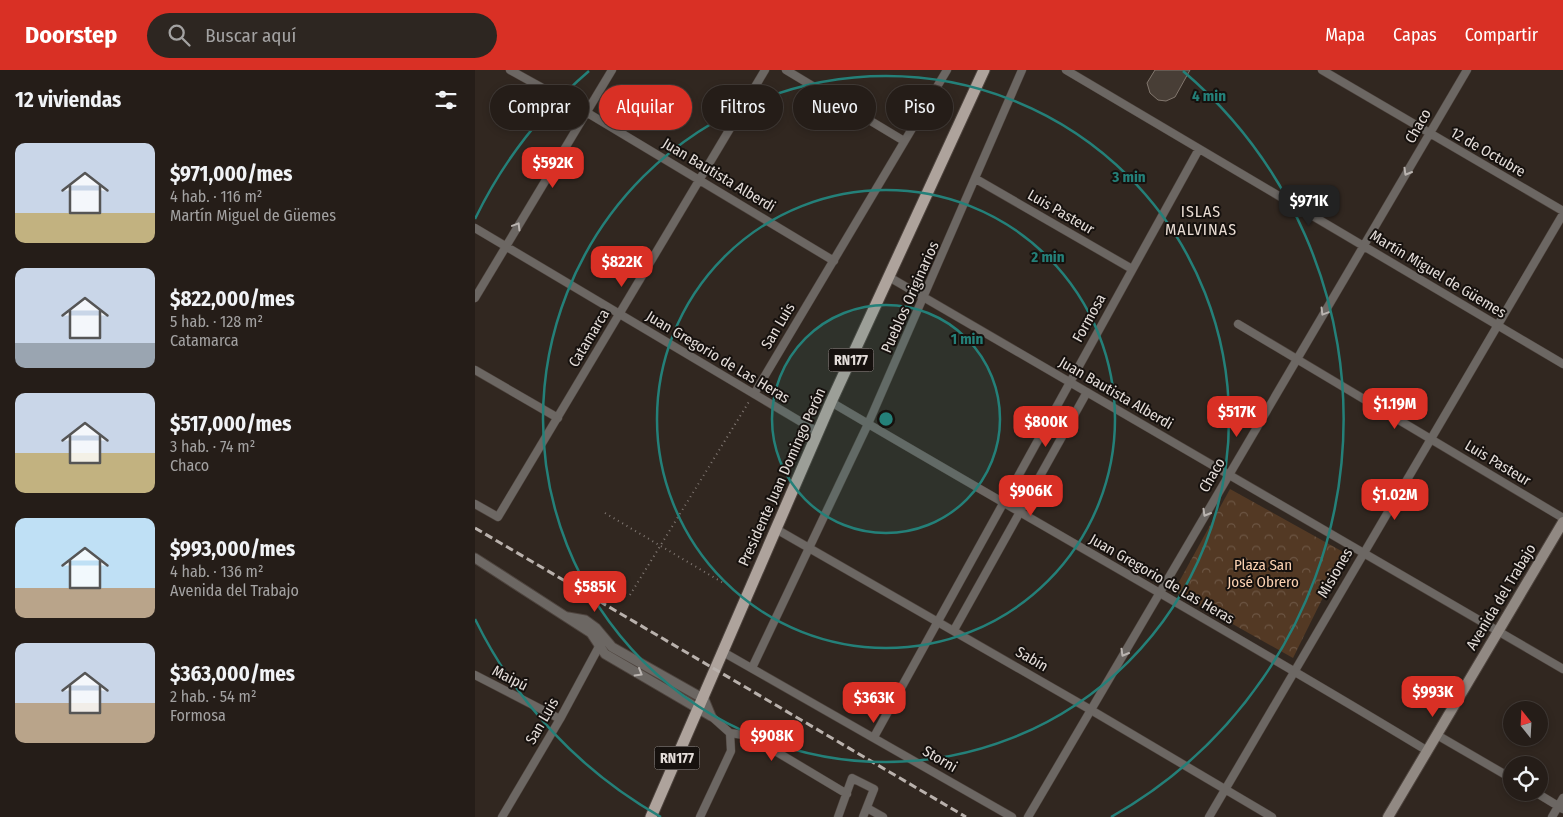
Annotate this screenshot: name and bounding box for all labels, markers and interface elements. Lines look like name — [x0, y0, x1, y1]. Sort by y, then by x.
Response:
search box — [147, 13, 497, 58]
text: Doorstep — [25, 21, 117, 49]
icon: search — [165, 21, 193, 49]
text: Buscar aquí — [205, 24, 296, 47]
text: Mapa — [1325, 24, 1365, 46]
text: Capas — [1393, 24, 1437, 46]
text: Compartir — [1465, 24, 1538, 46]
chip: Comprar — [490, 85, 589, 130]
chip: Alquilar — [599, 85, 692, 130]
chip: Filtros — [702, 85, 783, 130]
chip: Nuevo — [793, 85, 876, 130]
chip: Piso — [886, 85, 953, 130]
icon: filters — [432, 86, 460, 114]
text: 12 viviendas — [15, 87, 121, 113]
text: 4 min — [1192, 87, 1226, 105]
street label: Chaco — [1401, 105, 1435, 146]
street label: 12 de Octubre — [1447, 123, 1529, 181]
street label: Juan Bautista Alberdi — [659, 134, 779, 216]
pin: $592K — [518, 146, 588, 189]
text: $592K — [533, 153, 573, 172]
text: $971,000/mes — [170, 161, 292, 187]
icon: home — [55, 163, 115, 223]
one-way arrow — [1403, 167, 1413, 176]
text: 3 min — [1111, 168, 1146, 186]
pin: $971K — [1274, 184, 1344, 227]
street label: Luis Pasteur — [1025, 186, 1098, 239]
text: 4 hab. · 116 m² — [170, 187, 262, 206]
text: $971K — [1290, 191, 1328, 210]
district label: ISLAS MALVINAS — [1165, 202, 1237, 239]
text: Martín Miguel de Güemes — [170, 206, 336, 225]
one-way arrow — [511, 222, 521, 231]
street label: Martín Miguel de Güemes — [1367, 226, 1509, 322]
street label: Pueblos Originarios — [877, 238, 943, 356]
pin: $822K — [587, 246, 657, 288]
text: 2 min — [1030, 248, 1065, 266]
text: $822K — [602, 252, 642, 271]
text: $822,000/mes — [170, 286, 295, 312]
icon: home — [55, 288, 115, 348]
street label: Formosa — [1068, 291, 1110, 345]
street label: San Luis — [757, 300, 799, 352]
street label: Catamarca — [565, 306, 613, 370]
street label: Juan Gregorio de Las Heras — [643, 307, 793, 407]
one-way arrow — [1321, 307, 1331, 316]
text: 5 hab. · 128 m² — [170, 312, 263, 331]
text: 1 min — [951, 330, 983, 348]
text: Catamarca — [170, 331, 239, 350]
road number: RN177 — [829, 348, 873, 372]
street label: Juan Bautista Alberdi — [1056, 353, 1176, 433]
street label: Presidente Juan Domingo Perón — [735, 385, 829, 569]
pin: $1.19M — [1354, 388, 1436, 430]
text: $1.19M — [1374, 394, 1416, 413]
pin: $517K — [1202, 396, 1272, 438]
text: $517K — [1218, 402, 1256, 421]
pin: $800K — [1011, 406, 1081, 448]
centre of rings — [877, 410, 895, 428]
text: $517,000/mes — [170, 411, 291, 437]
text: $800K — [1024, 412, 1068, 431]
icon: home — [55, 413, 115, 473]
street label: Luis Pasteur — [1462, 436, 1535, 490]
text: 3 hab. · 74 m² — [170, 437, 255, 456]
street label: Chaco — [1195, 454, 1229, 495]
text: Chaco — [170, 456, 209, 475]
pin: $906K — [996, 474, 1066, 517]
pin: $1.02M — [1354, 478, 1436, 521]
text: $906K — [1010, 481, 1052, 500]
text: $1.02M — [1372, 485, 1418, 504]
one-way arrow — [1203, 507, 1213, 516]
street label: Juan Gregorio de Las Heras — [1086, 530, 1238, 628]
text: $993,000/mes — [170, 536, 295, 562]
icon: home — [55, 538, 115, 598]
street label: Avenida del Trabajo — [1462, 541, 1540, 653]
street label: Misiones — [1314, 545, 1356, 601]
park label: Plaza San José Obrero — [1227, 556, 1299, 591]
text: 4 hab. · 136 m² — [170, 562, 264, 581]
pin: $585K — [560, 570, 630, 613]
text: $585K — [574, 577, 616, 596]
text: Avenida del Trabajo — [170, 581, 299, 600]
street label: Sabín — [1013, 643, 1051, 675]
one-way arrow — [1121, 648, 1131, 657]
text: $363,000/mes — [170, 661, 295, 687]
street label: Maipú — [489, 661, 531, 695]
icon: home — [55, 663, 115, 723]
one-way arrow — [633, 667, 642, 677]
pin: $993K — [1398, 676, 1468, 718]
pin: $363K — [839, 682, 909, 724]
text: $993K — [1413, 682, 1453, 701]
text: 2 hab. · 54 m² — [170, 687, 257, 706]
text: $363K — [854, 688, 894, 707]
street label: San Luis — [522, 695, 562, 747]
north arrow — [1503, 701, 1547, 746]
map controls — [1503, 701, 1548, 801]
text: Formosa — [170, 706, 226, 725]
pin: $908K — [737, 720, 807, 762]
text: $908K — [751, 726, 793, 745]
street label: Storni — [920, 742, 960, 776]
road number: RN177 — [655, 746, 699, 770]
button: locate — [1503, 756, 1548, 801]

